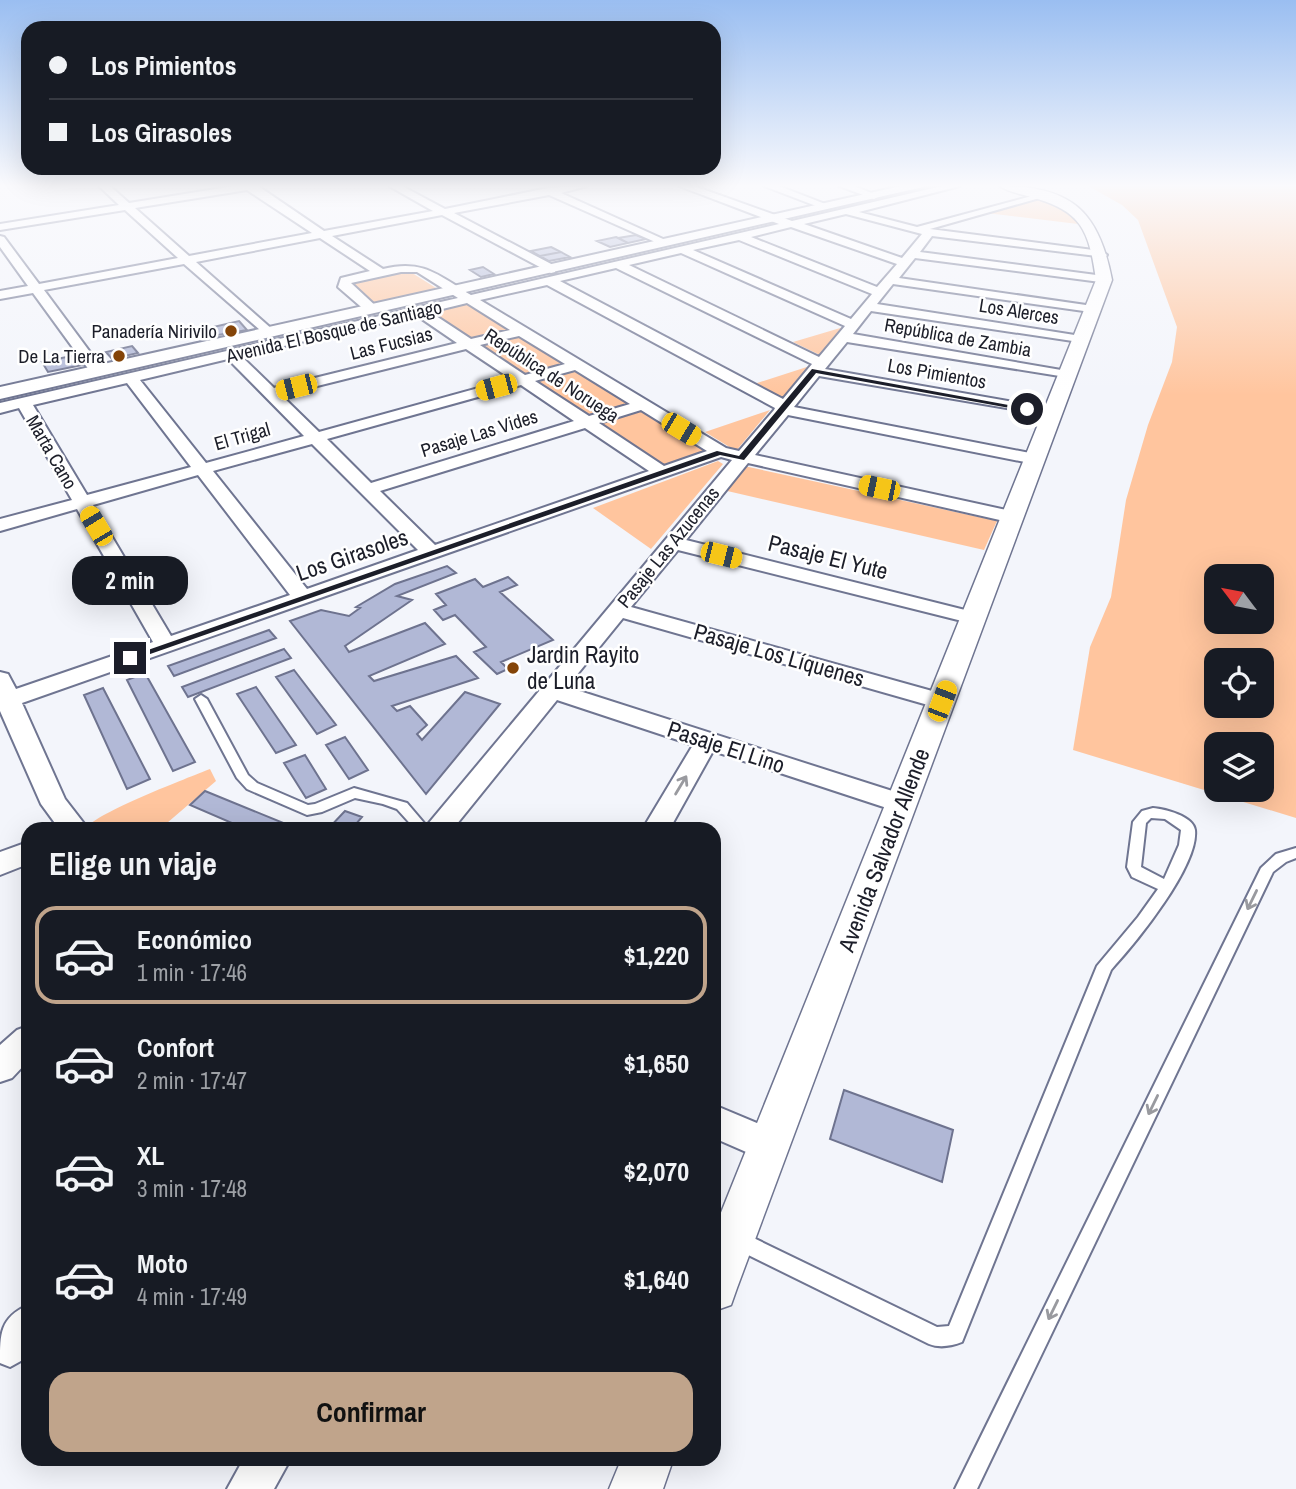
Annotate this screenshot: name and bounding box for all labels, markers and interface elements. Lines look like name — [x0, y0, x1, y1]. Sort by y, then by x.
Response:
text: Los Pimientos — [91, 48, 237, 83]
text: Los Girasoles — [91, 115, 232, 150]
street label: Los Alerces — [977, 292, 1061, 330]
street label: Avenida El Bosque de Santiago — [223, 294, 444, 369]
street label: República de Zambia — [882, 311, 1034, 363]
place label: Panadería Nirivilo — [91, 318, 217, 344]
street label: Las Fucsias — [347, 320, 435, 366]
street label: República de Noruega — [480, 322, 625, 429]
marker: Panadería Nirivilo — [223, 323, 239, 339]
place label: De La Tierra — [18, 343, 105, 369]
marker: De La Tierra — [111, 348, 127, 364]
street label: Los Pimientos — [886, 352, 989, 394]
car — [473, 371, 520, 403]
car — [274, 372, 319, 402]
route start — [1011, 393, 1043, 425]
street label: Pasaje Las Vides — [417, 403, 541, 463]
car — [658, 409, 705, 449]
street label: Marta Cano — [20, 410, 84, 494]
street label: El Trigal — [211, 416, 273, 456]
car — [857, 473, 902, 503]
street label: Pasaje Las Azucenas — [611, 481, 725, 613]
car — [77, 503, 116, 549]
street label: Los Girasoles — [292, 521, 412, 588]
street label: Pasaje El Yute — [765, 527, 891, 586]
car — [699, 540, 744, 570]
callout: 2 min — [72, 556, 188, 606]
north arrow — [1204, 564, 1274, 634]
map controls — [1204, 564, 1274, 802]
text: 2 min — [105, 565, 155, 596]
street label: Pasaje Los Líquenes — [690, 615, 868, 694]
place label: Jardin Rayito de Luna — [527, 639, 639, 696]
route end — [114, 642, 146, 674]
button: locate — [1204, 648, 1274, 718]
marker: Jardin Rayito de Luna — [505, 660, 521, 676]
car — [925, 678, 960, 724]
street label: Pasaje El Lino — [664, 713, 789, 780]
button: layers — [1204, 732, 1274, 802]
street label: Avenida Salvador Allende — [830, 744, 937, 957]
one-way arrow — [675, 775, 688, 796]
text: Elige un viaje — [49, 842, 217, 885]
one-way arrow — [1245, 889, 1259, 910]
text: Económico — [137, 922, 252, 957]
icon: car — [53, 924, 116, 987]
text: $1,220 — [624, 938, 689, 973]
text: 1 min · 17:46 — [137, 957, 247, 988]
text: Confort — [137, 1030, 214, 1065]
icon: car — [53, 1032, 116, 1095]
text: $1,650 — [624, 1046, 689, 1081]
text: 2 min · 17:47 — [137, 1065, 247, 1096]
one-way arrow — [1145, 1094, 1159, 1115]
text: XL — [137, 1138, 164, 1173]
icon: car — [53, 1140, 116, 1203]
text: $2,070 — [624, 1154, 689, 1189]
text: 3 min · 17:48 — [137, 1173, 247, 1204]
text: Moto — [137, 1246, 188, 1281]
icon: car — [53, 1248, 116, 1311]
text: $1,640 — [624, 1262, 689, 1297]
text: 4 min · 17:49 — [137, 1281, 247, 1312]
one-way arrow — [1046, 1299, 1060, 1320]
button: Confirmar — [49, 1372, 693, 1452]

